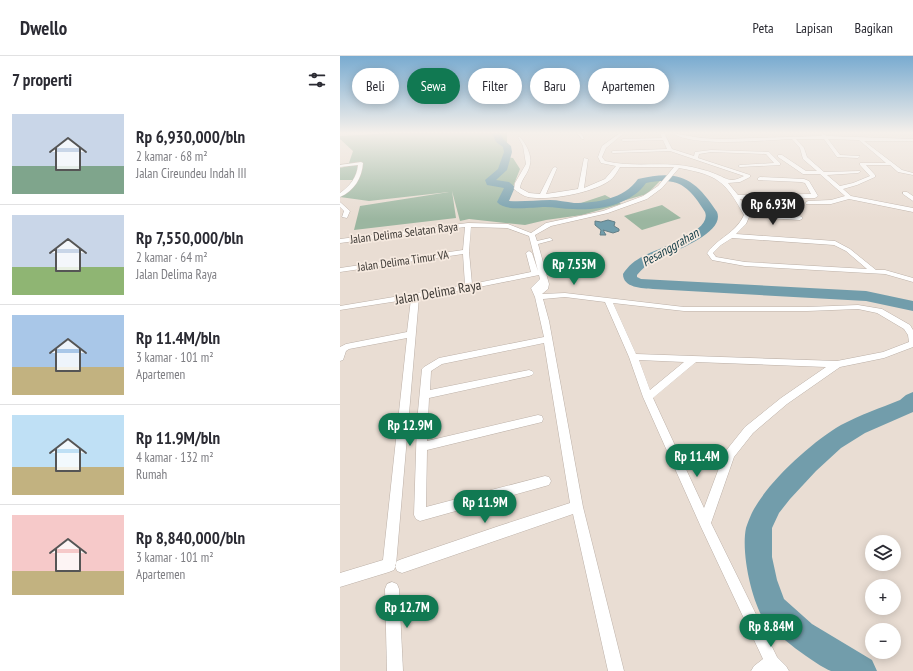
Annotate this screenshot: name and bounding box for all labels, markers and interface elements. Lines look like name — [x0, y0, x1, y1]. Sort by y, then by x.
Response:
text: Dwello — [20, 16, 67, 40]
text: Peta — [753, 19, 774, 37]
text: Lapisan — [796, 19, 833, 37]
text: Bagikan — [855, 19, 893, 37]
chip: Beli — [352, 68, 399, 104]
chip: Sewa — [407, 68, 460, 104]
chip: Filter — [468, 68, 522, 104]
chip: Baru — [530, 68, 580, 104]
chip: Apartemen — [588, 68, 669, 104]
text: 7 properti — [12, 69, 72, 91]
icon: filters — [306, 69, 328, 91]
text: Rp 6,930,000/bln — [136, 126, 245, 148]
icon: home — [44, 130, 92, 178]
text: 2 kamar · 68 m² — [136, 148, 208, 165]
text: Jalan Cireundeu Indah III — [136, 165, 247, 182]
pin: Rp 6.93M — [732, 192, 814, 226]
text: Rp 6.93M — [750, 196, 796, 213]
street label: Jalan Delima Selatan Raya — [348, 218, 459, 247]
water label: Pesanggrahan — [639, 224, 703, 270]
text: Rp 7,550,000/bln — [136, 227, 243, 249]
icon: home — [44, 231, 92, 279]
street label: Jalan Delima Timur VA — [355, 247, 450, 274]
text: 2 kamar · 64 m² — [136, 249, 208, 266]
pin: Rp 7.55M — [533, 252, 615, 286]
text: Rp 7.55M — [552, 256, 596, 273]
text: Jalan Delima Raya — [136, 266, 217, 283]
street label: Jalan Delima Raya — [392, 276, 483, 309]
text: Rp 11.4M/bln — [136, 327, 220, 349]
icon: home — [44, 331, 92, 379]
text: 3 kamar · 101 m² — [136, 349, 213, 366]
text: Apartemen — [136, 366, 185, 383]
pin: Rp 12.9M — [369, 413, 451, 447]
text: Rp 12.9M — [387, 417, 433, 434]
text: Rp 11.9M/bln — [136, 427, 220, 449]
icon: home — [44, 431, 92, 479]
pin: Rp 11.4M — [656, 444, 738, 478]
text: Rp 11.4M — [674, 448, 720, 465]
text: 4 kamar · 132 m² — [136, 449, 213, 466]
text: Rumah — [136, 466, 167, 483]
pin: Rp 11.9M — [444, 490, 526, 524]
text: Rp 11.9M — [462, 494, 508, 511]
text: Rp 8,840,000/bln — [136, 527, 245, 549]
icon: home — [44, 531, 92, 579]
map controls — [865, 535, 901, 659]
button: layers — [865, 535, 901, 571]
text: 3 kamar · 101 m² — [136, 549, 213, 566]
text: Apartemen — [136, 566, 185, 583]
button: + — [865, 579, 901, 615]
pin: Rp 12.7M — [366, 595, 448, 629]
text: Rp 12.7M — [384, 599, 430, 616]
pin: Rp 8.84M — [730, 614, 812, 648]
text: Rp 8.84M — [748, 618, 794, 635]
button: − — [865, 623, 901, 659]

